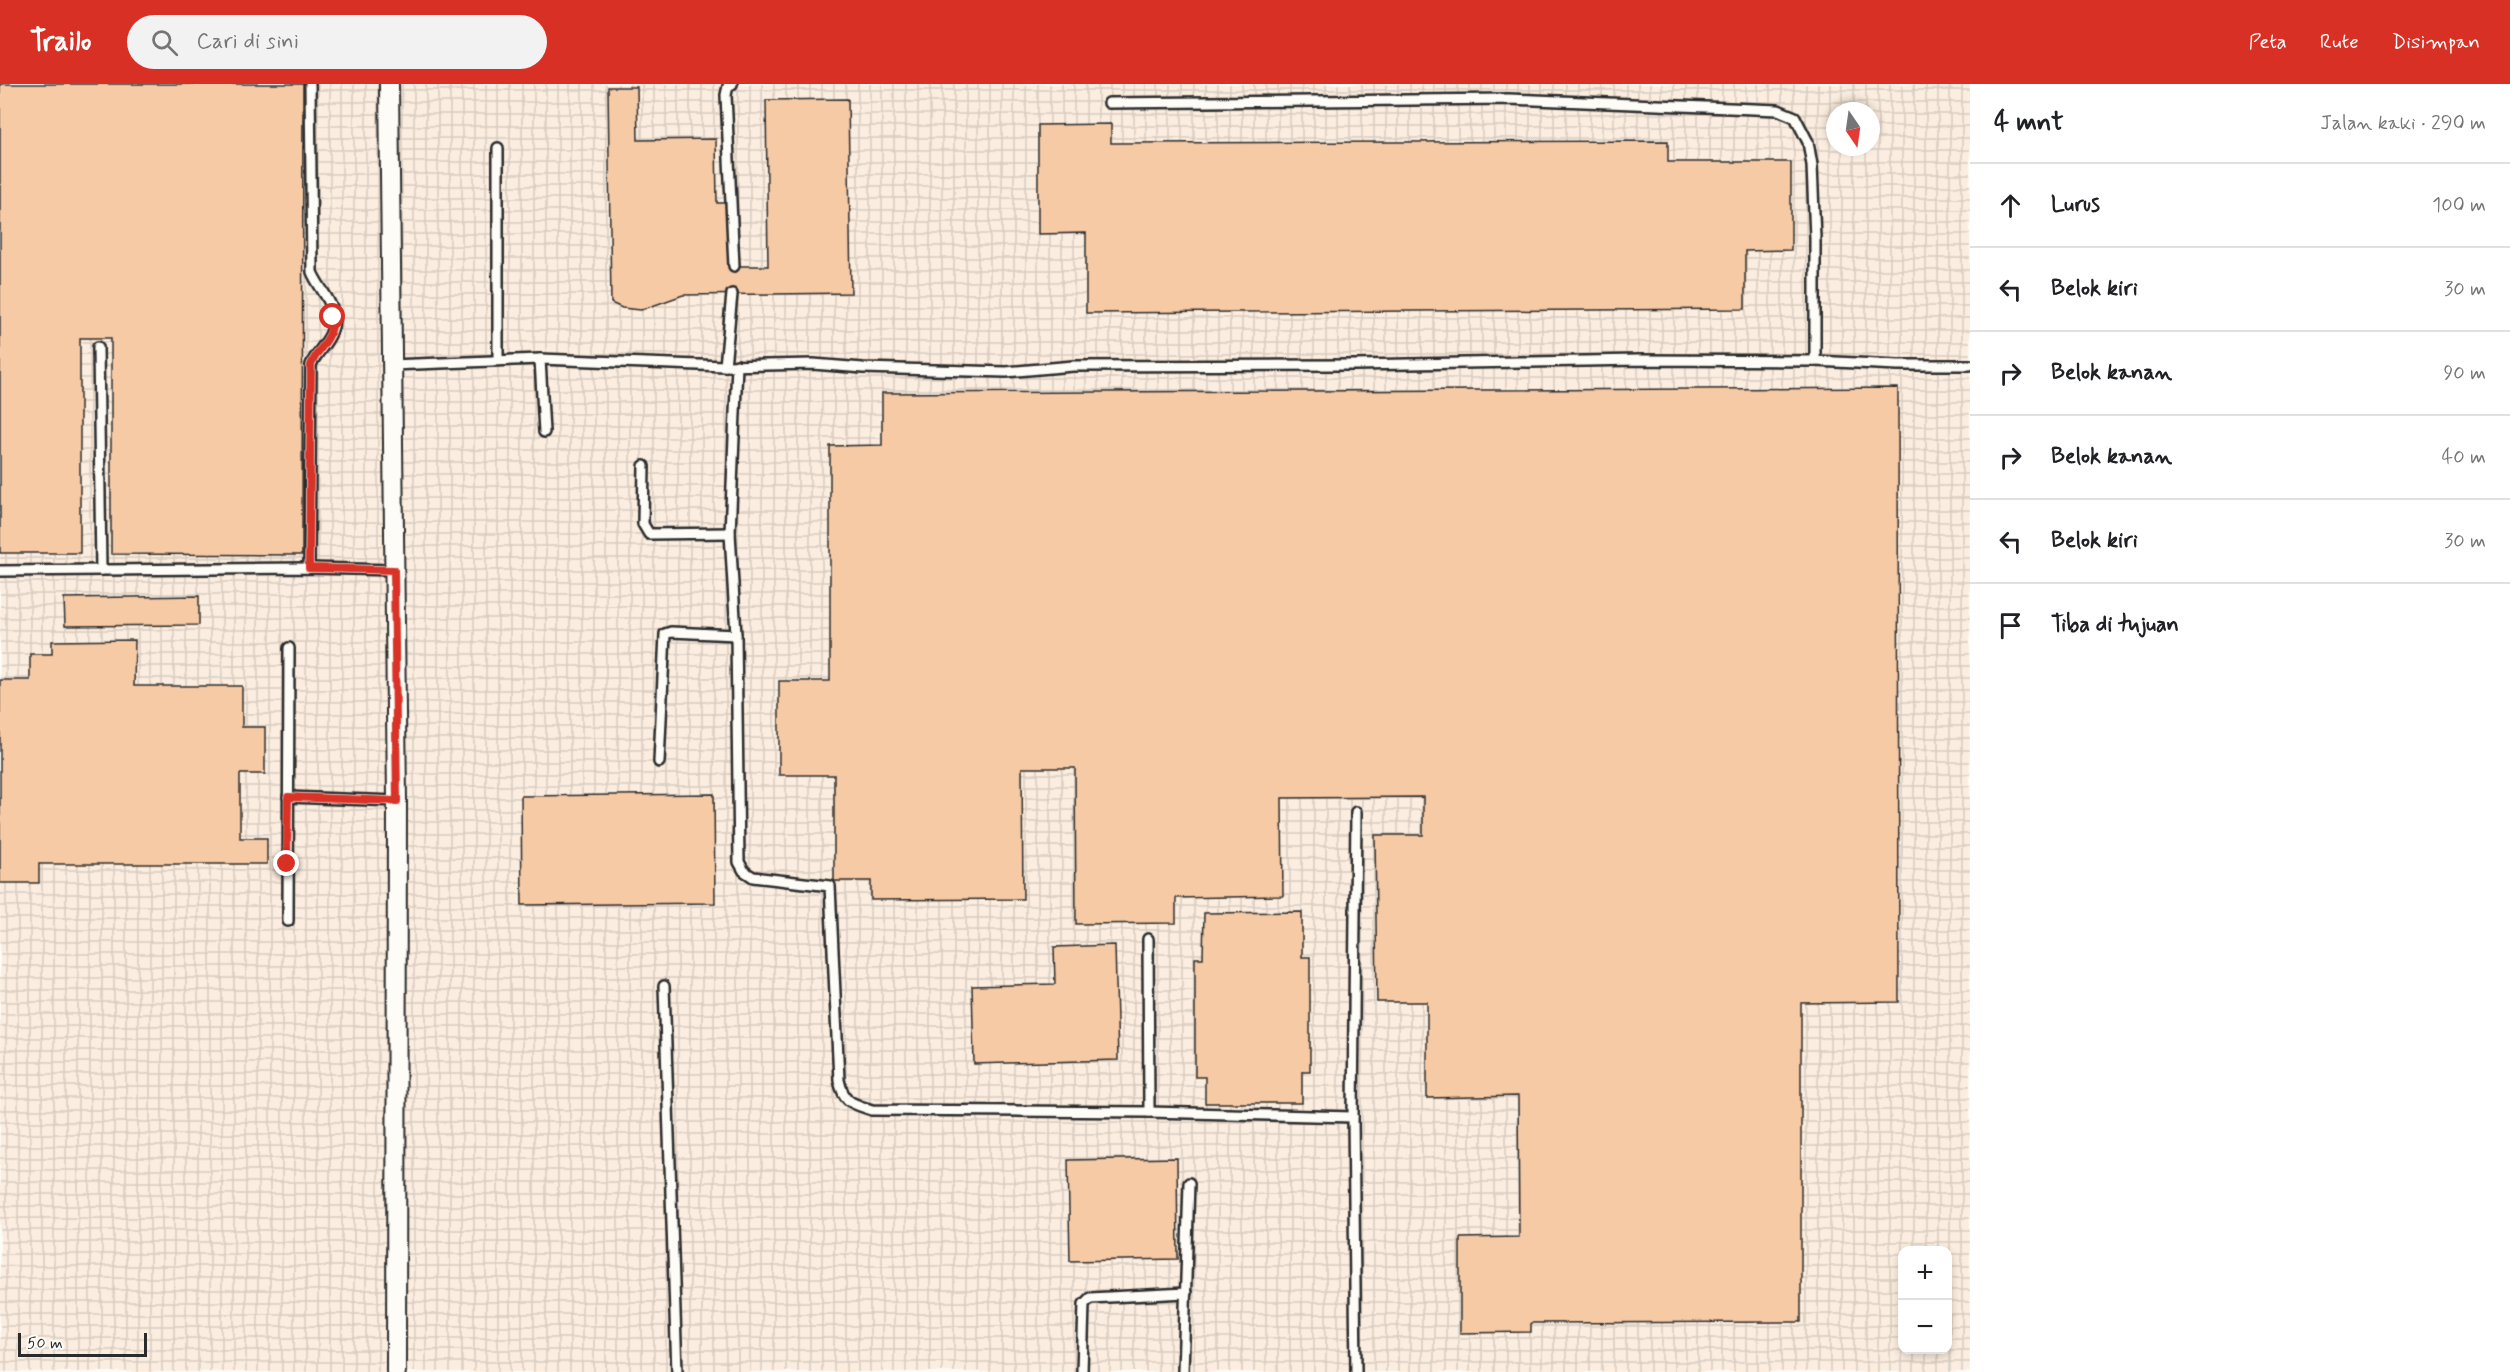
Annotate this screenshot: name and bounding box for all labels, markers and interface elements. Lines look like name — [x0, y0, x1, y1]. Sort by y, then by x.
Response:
search box — [127, 15, 547, 69]
text: Trailo — [30, 24, 91, 61]
icon: search — [148, 26, 181, 59]
text: Cari di sini — [196, 28, 299, 56]
text: Peta — [2249, 28, 2287, 56]
text: Rute — [2320, 28, 2359, 56]
text: Disimpan — [2392, 28, 2480, 56]
north arrow — [1826, 102, 1880, 156]
text: 4 mnt — [1994, 106, 2064, 140]
text: Jalan kaki · 290 m — [2320, 110, 2486, 137]
icon: ahead — [1994, 189, 2027, 222]
text: Lurus — [2051, 191, 2100, 219]
text: 100 m — [2432, 192, 2486, 219]
icon: left — [1994, 273, 2027, 306]
text: Belok kiri — [2051, 275, 2138, 303]
text: 30 m — [2444, 276, 2486, 303]
route start — [319, 303, 345, 329]
icon: right — [1994, 357, 2027, 390]
text: Belok kanan — [2051, 359, 2172, 387]
text: 90 m — [2443, 360, 2486, 387]
icon: right — [1994, 441, 2027, 474]
text: Belok kanan — [2051, 443, 2172, 471]
text: 40 m — [2442, 444, 2486, 471]
icon: left — [1994, 525, 2027, 558]
text: Belok kiri — [2051, 527, 2138, 555]
text: 30 m — [2444, 528, 2486, 555]
icon: arrive — [1994, 609, 2027, 642]
text: Tiba di tujuan — [2051, 611, 2179, 639]
route end — [273, 850, 299, 876]
map controls — [1898, 1246, 1952, 1354]
button: + — [1898, 1246, 1952, 1300]
button: − — [1898, 1300, 1952, 1354]
scale bar — [18, 1330, 147, 1358]
text: 50 m — [27, 1333, 63, 1354]

